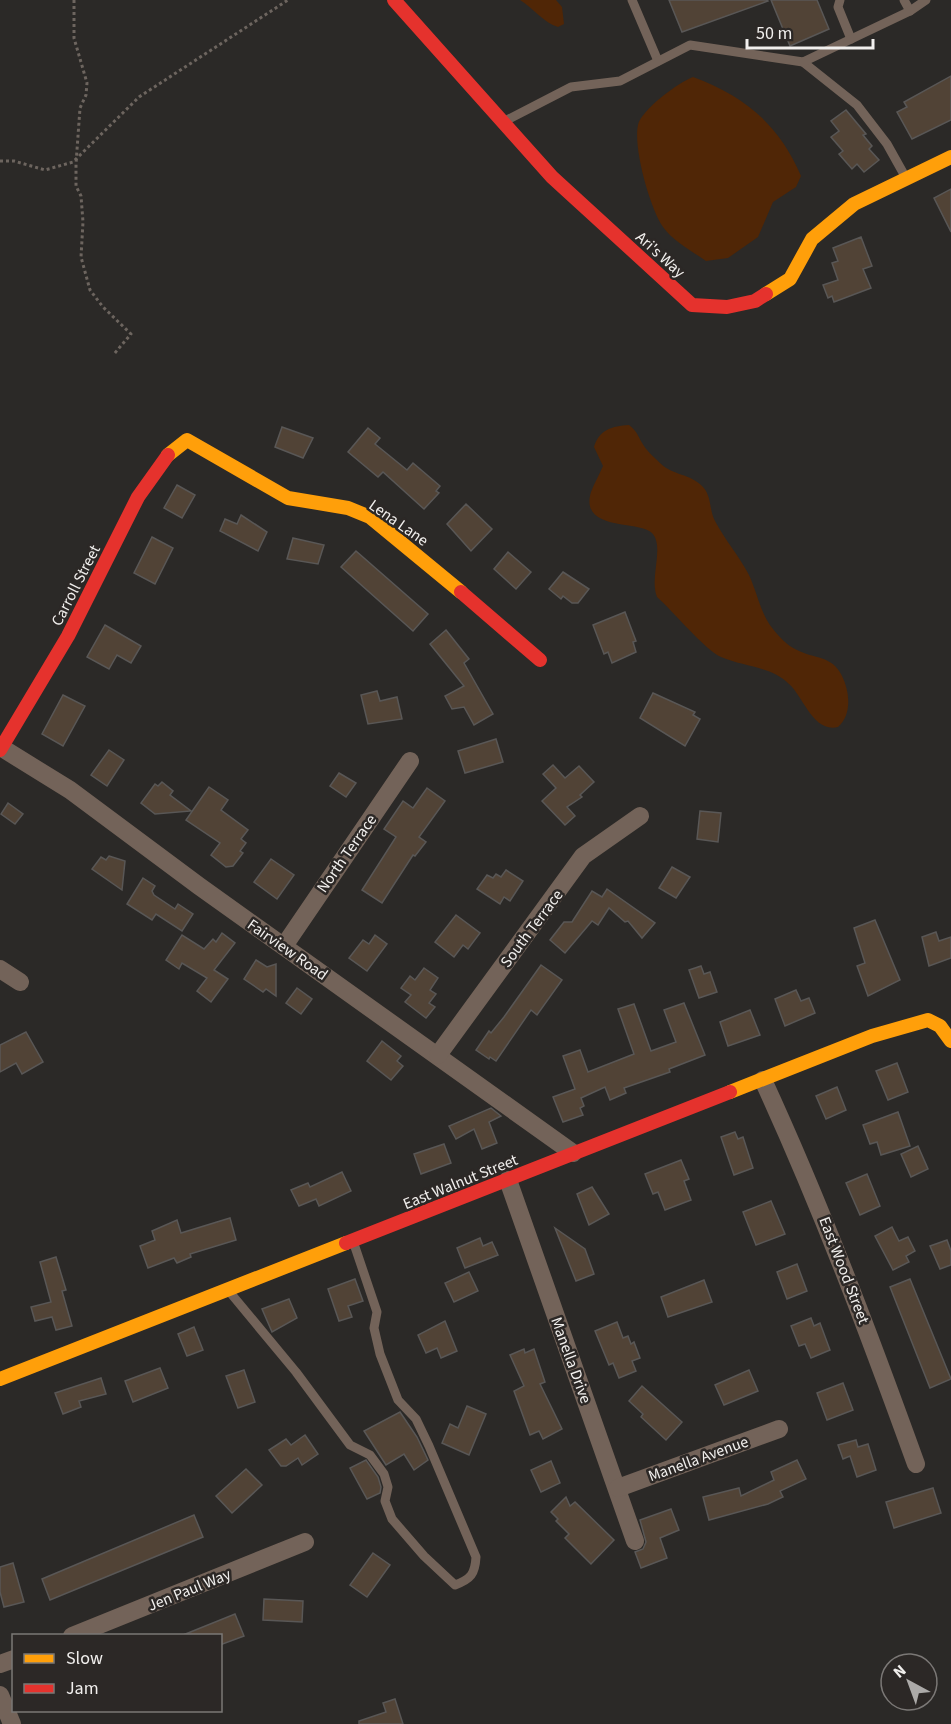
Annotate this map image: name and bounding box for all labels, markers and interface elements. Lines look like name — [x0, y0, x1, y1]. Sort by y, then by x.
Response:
scale bar — [747, 12, 873, 50]
text: 50 m — [756, 21, 792, 46]
street label: Ari's Way — [631, 227, 690, 283]
street label: Lena Lane — [364, 494, 433, 551]
street label: Carroll Street — [46, 541, 106, 630]
street label: North Terrace — [312, 810, 382, 897]
street label: South Terrace — [495, 885, 568, 972]
street label: Fairview Road — [243, 914, 332, 986]
street label: East Walnut Street — [400, 1149, 522, 1215]
street label: East Wood Street — [813, 1213, 875, 1328]
street label: Manella Drive — [545, 1314, 597, 1407]
street label: Manella Avenue — [645, 1431, 752, 1487]
street label: Jen Paul Way — [145, 1563, 235, 1617]
legend — [12, 1634, 222, 1712]
text: Slow — [66, 1646, 103, 1671]
north arrow — [879, 1652, 939, 1712]
text: N — [889, 1660, 911, 1683]
text: Jam — [66, 1676, 99, 1701]

